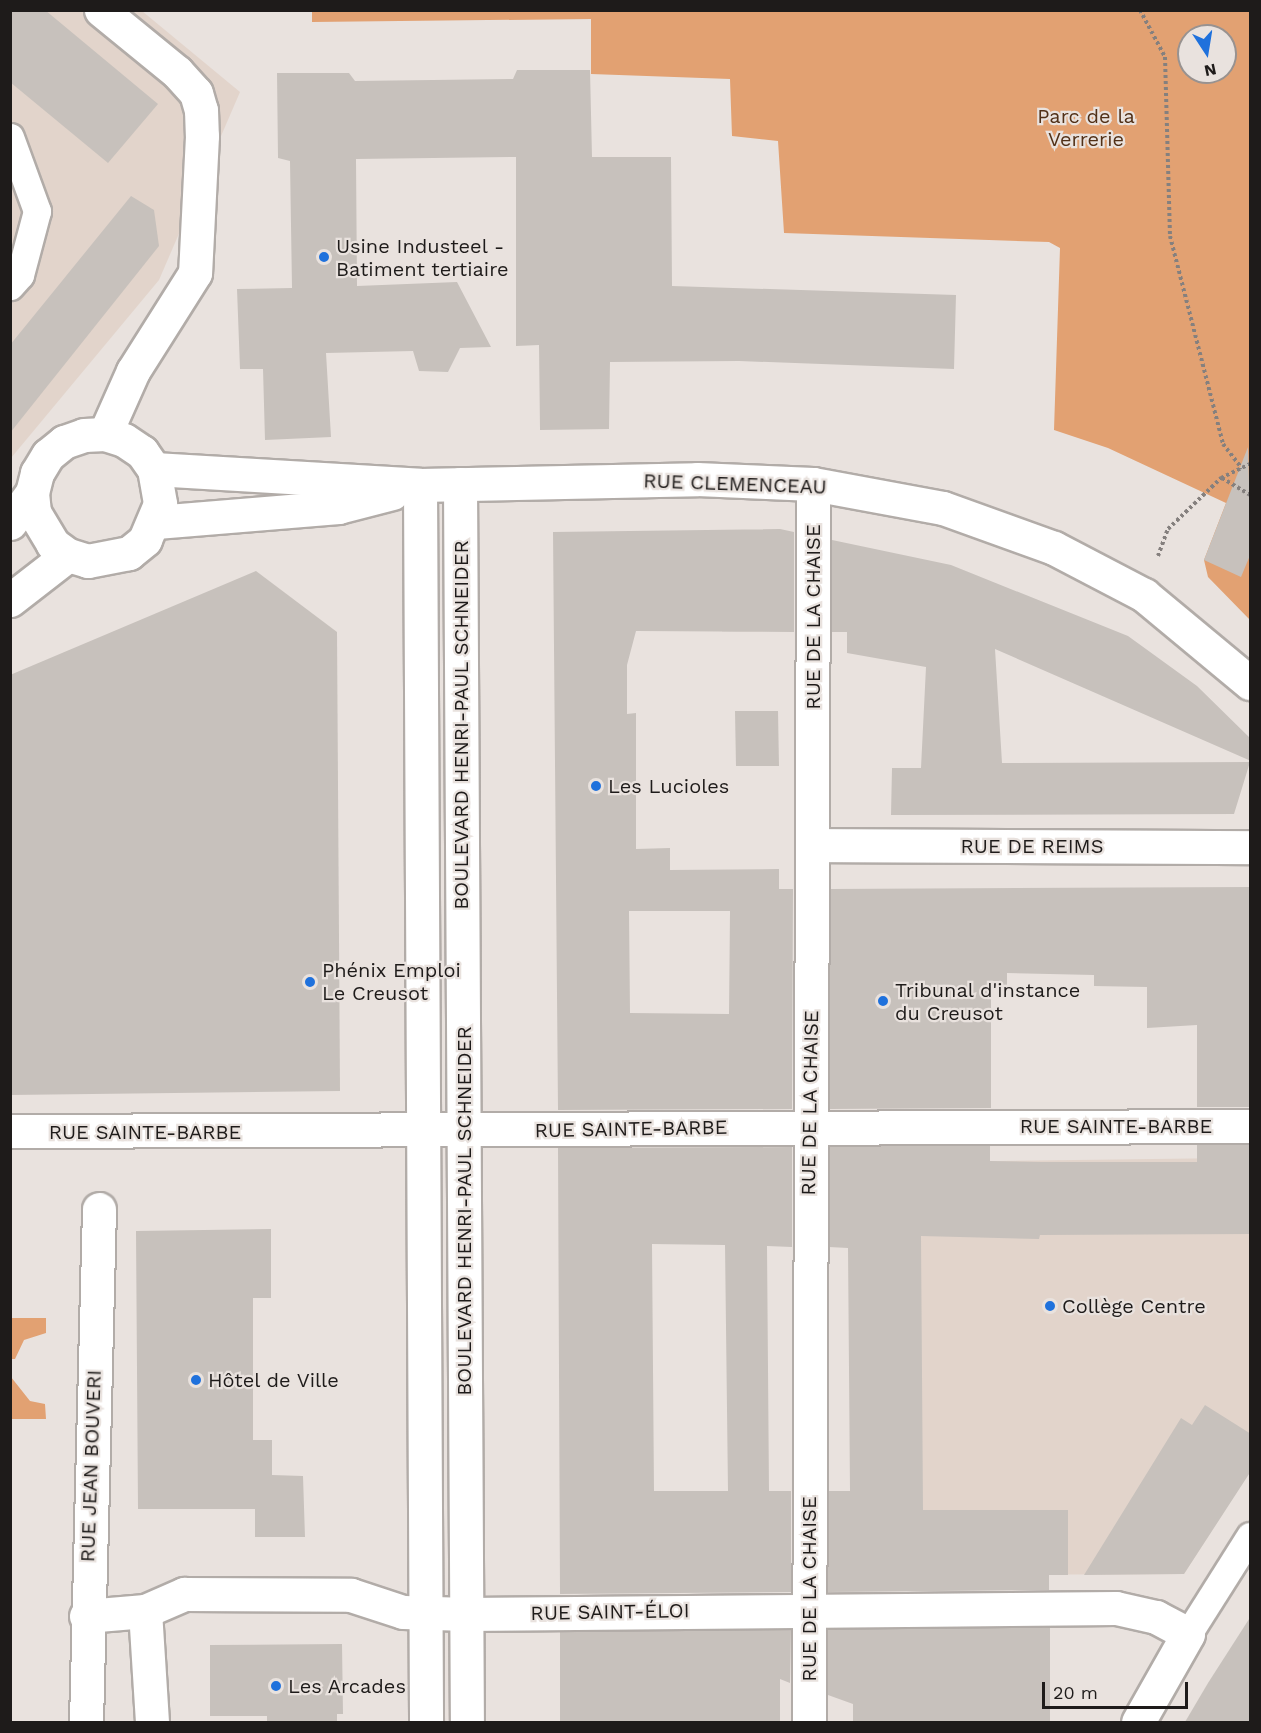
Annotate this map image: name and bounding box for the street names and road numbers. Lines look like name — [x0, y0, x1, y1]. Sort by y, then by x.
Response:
street label: RUE CLEMENCEAU — [643, 469, 827, 499]
street label: RUE DE LA CHAISE — [801, 524, 825, 710]
street label: BOULEVARD HENRI-PAUL SCHNEIDER — [449, 540, 473, 910]
street label: RUE DE REIMS — [961, 834, 1103, 858]
street label: RUE DE LA CHAISE — [796, 1010, 824, 1196]
street label: BOULEVARD HENRI-PAUL SCHNEIDER — [452, 1026, 476, 1396]
street label: RUE SAINTE-BARBE — [1020, 1114, 1212, 1138]
street label: RUE SAINTE-BARBE — [534, 1115, 728, 1143]
street label: RUE SAINTE-BARBE — [49, 1120, 241, 1144]
street label: RUE JEAN BOUVERI — [76, 1369, 106, 1563]
street label: RUE DE LA CHAISE — [797, 1496, 821, 1682]
street label: RUE SAINT-ÉLOI — [530, 1599, 690, 1625]

